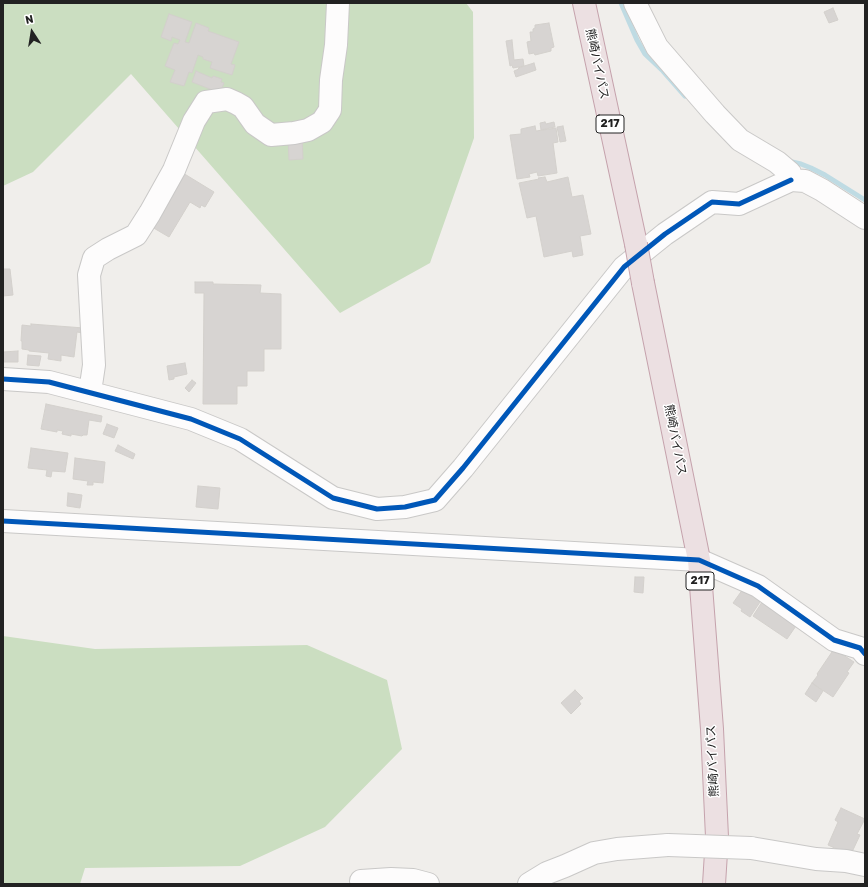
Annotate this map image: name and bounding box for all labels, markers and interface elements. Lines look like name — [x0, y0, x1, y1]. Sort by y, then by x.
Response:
north arrow — [12, 12, 52, 52]
text: N — [24, 13, 35, 27]
street label: 熊崎バイパス — [582, 27, 612, 101]
road number: 217 — [596, 115, 624, 133]
street label: 熊崎バイパス — [661, 403, 689, 477]
road number: 217 — [686, 572, 714, 590]
street label: 熊崎バイパス — [704, 725, 722, 797]

